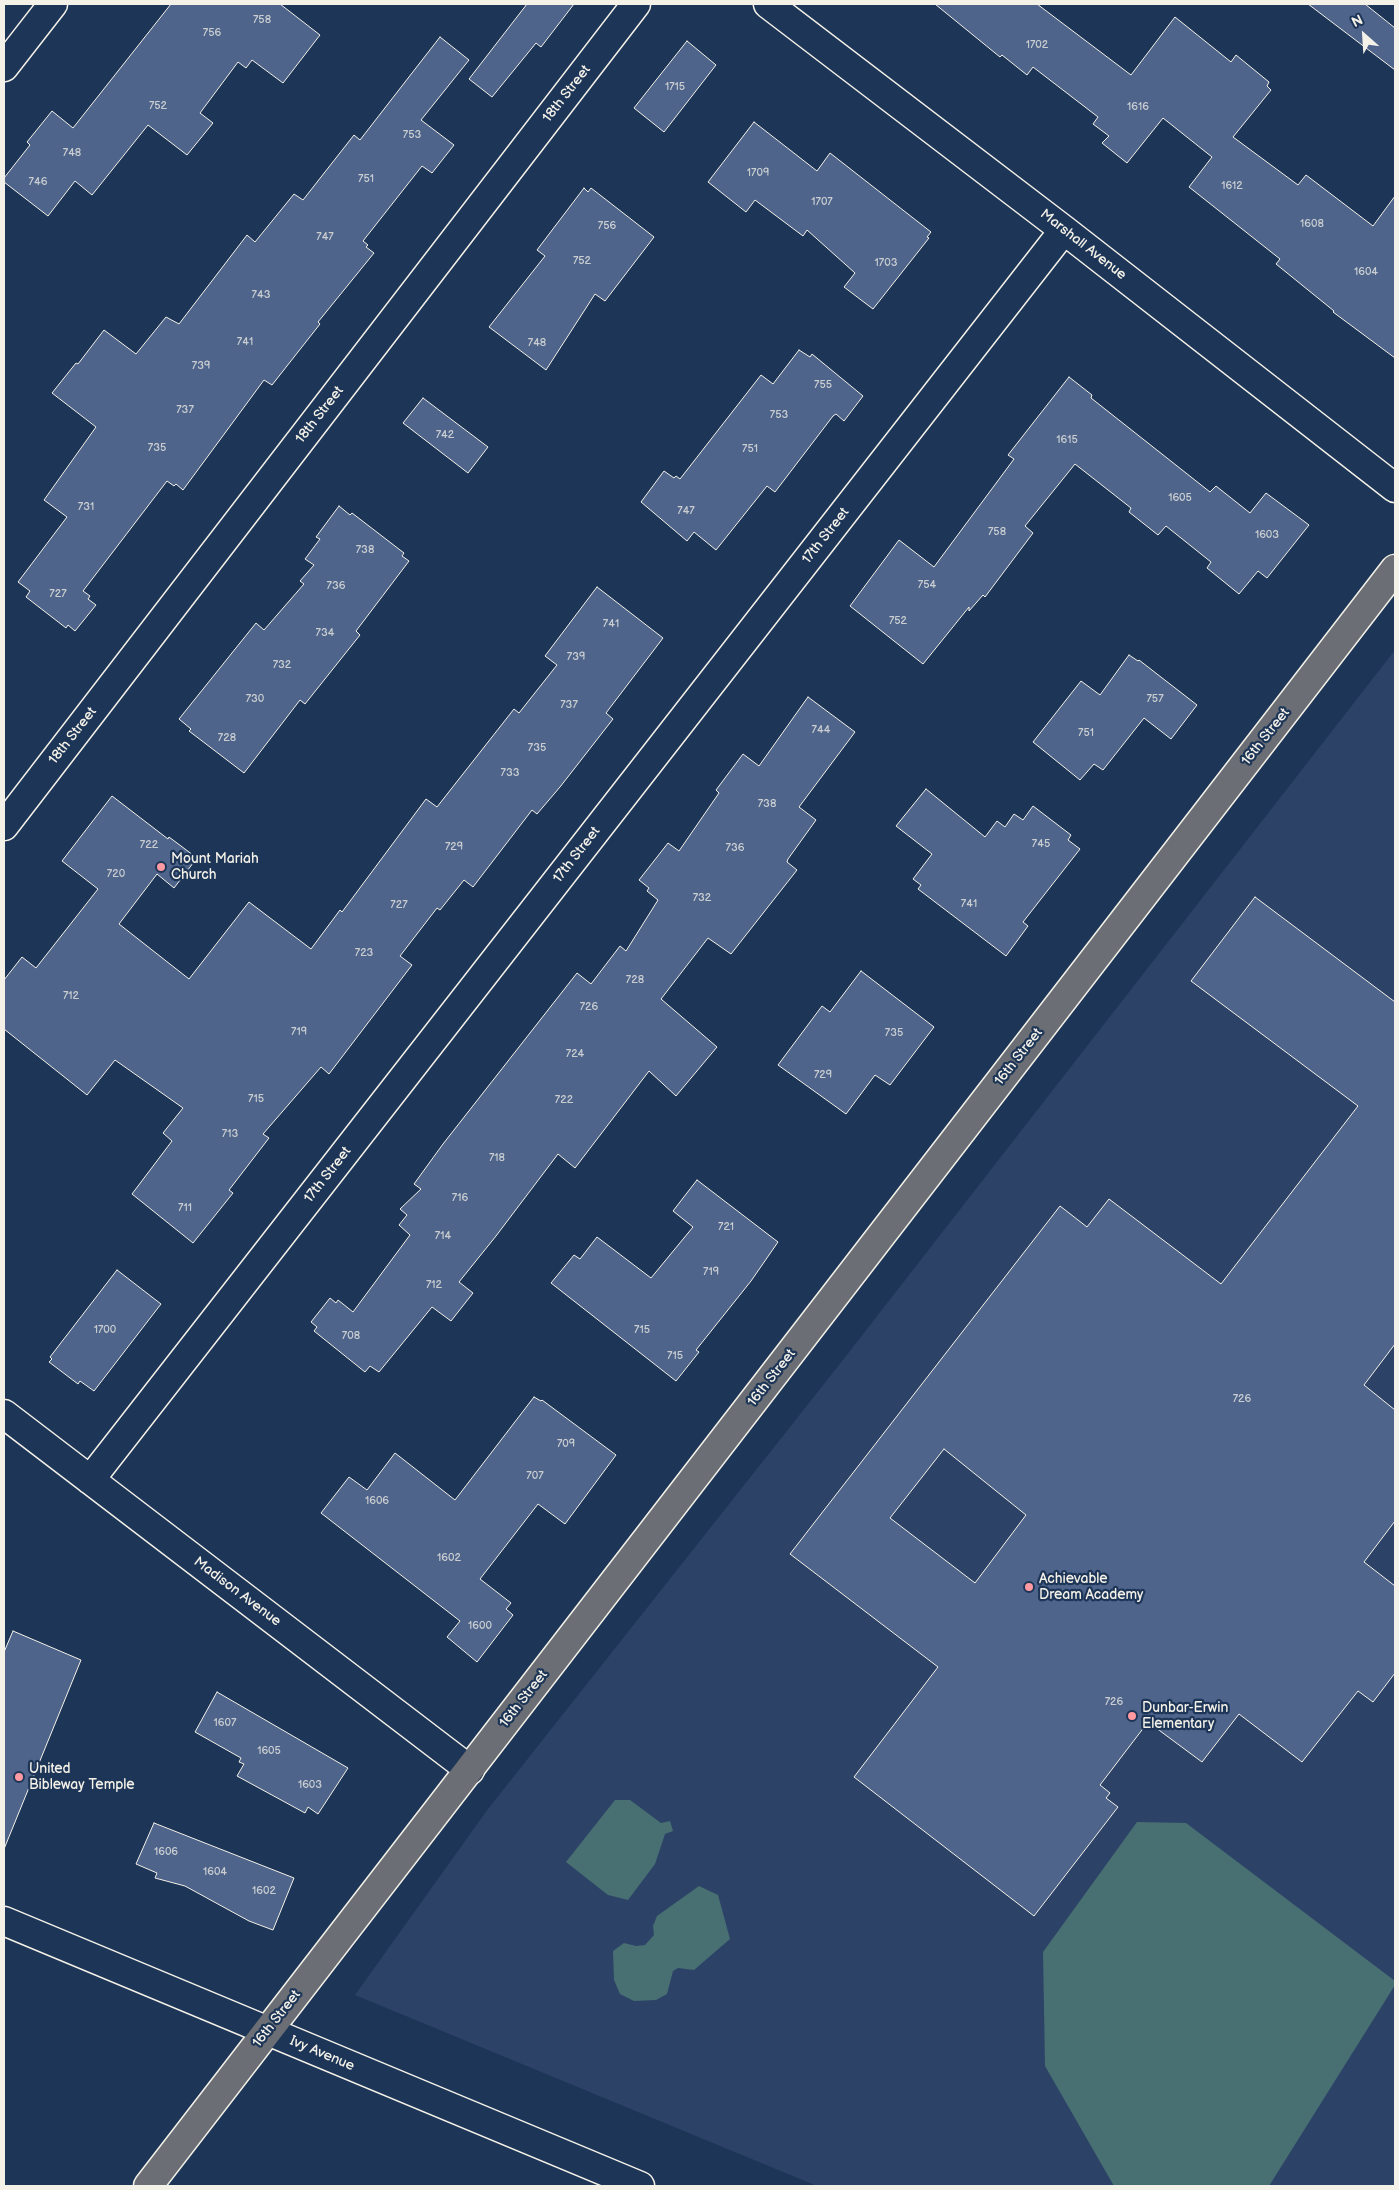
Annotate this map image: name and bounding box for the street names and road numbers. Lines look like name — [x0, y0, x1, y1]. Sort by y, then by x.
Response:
street label: 18th Street — [539, 62, 595, 126]
street label: Marshall Avenue — [1037, 206, 1129, 284]
street label: 18th Street — [292, 383, 348, 447]
street label: 17th Street — [799, 505, 853, 567]
street label: 18th Street — [45, 704, 101, 768]
street label: 16th Street — [1238, 705, 1294, 769]
street label: 17th Street — [550, 824, 604, 886]
street label: 16th Street — [991, 1025, 1047, 1089]
street label: 17th Street — [301, 1144, 355, 1206]
street label: 16th Street — [744, 1346, 800, 1410]
street label: Madison Avenue — [190, 1554, 284, 1630]
street label: 16th Street — [496, 1667, 552, 1731]
street label: 16th Street — [249, 1987, 305, 2051]
street label: Ivy Avenue — [287, 2033, 357, 2075]

